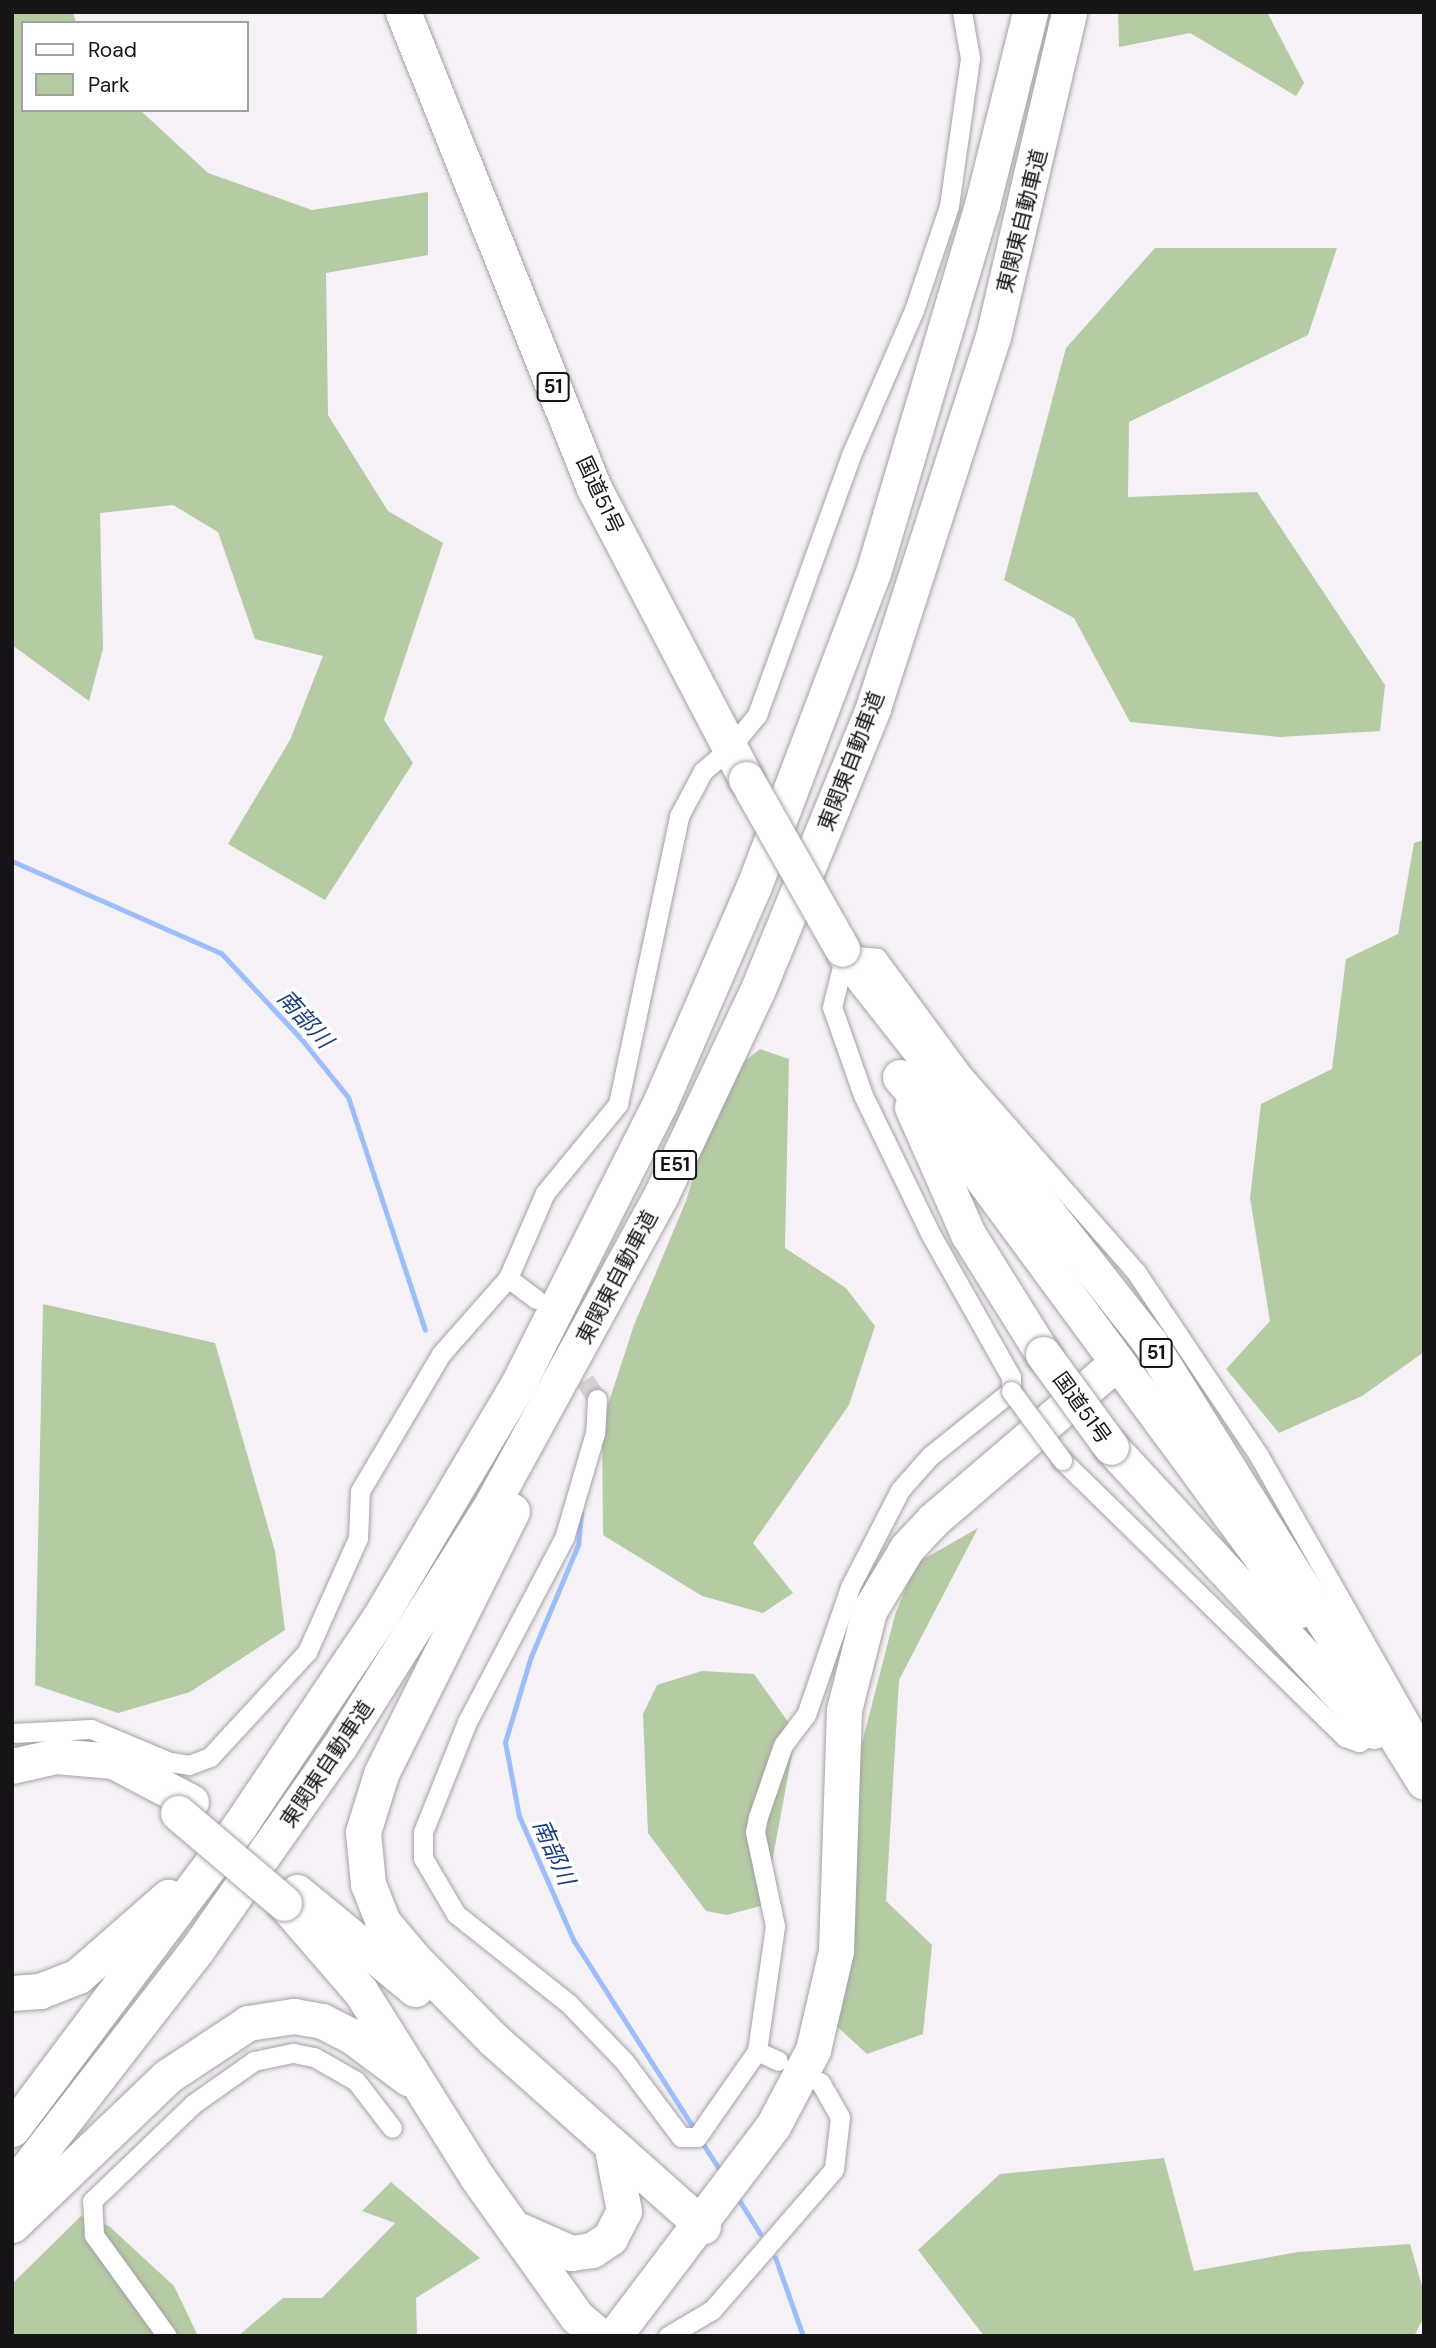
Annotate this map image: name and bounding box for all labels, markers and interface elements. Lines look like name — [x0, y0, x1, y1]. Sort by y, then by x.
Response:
legend — [21, 21, 248, 112]
text: Road — [88, 36, 137, 64]
text: Park — [88, 71, 129, 99]
street label: 東関東自動車道 — [992, 147, 1052, 295]
road number: 51 — [536, 372, 570, 402]
street label: 国道51号 — [571, 452, 629, 538]
street label: 東関東自動車道 — [813, 688, 889, 834]
water label: 南部川 — [272, 984, 338, 1054]
road number: E51 — [652, 1149, 698, 1180]
street label: 東関東自動車道 — [571, 1206, 663, 1348]
road number: 51 — [1138, 1338, 1174, 1368]
street label: 国道51号 — [1048, 1367, 1116, 1449]
street label: 東関東自動車道 — [275, 1696, 379, 1832]
water label: 南部川 — [527, 1815, 581, 1889]

